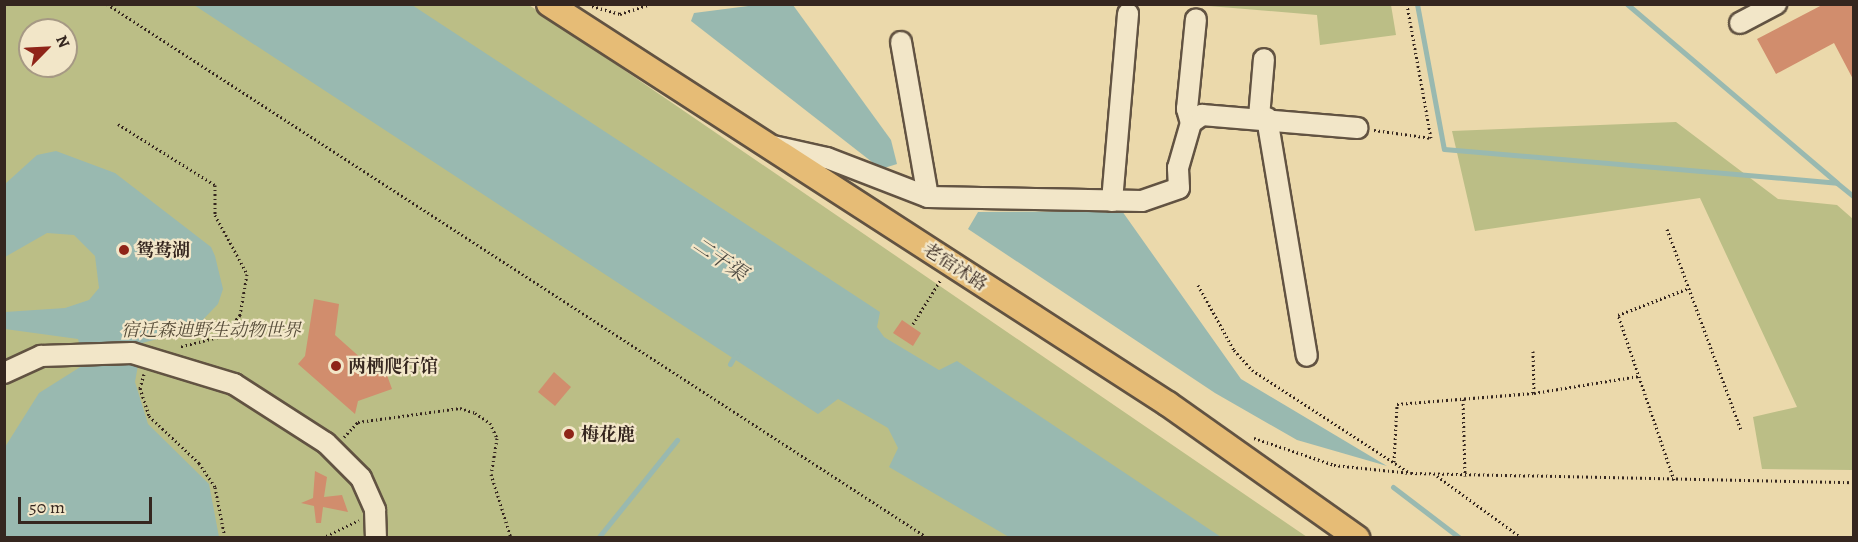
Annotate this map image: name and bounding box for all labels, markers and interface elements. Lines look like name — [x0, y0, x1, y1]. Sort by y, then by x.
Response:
north arrow — [18, 18, 78, 78]
text: N — [50, 32, 75, 51]
water label: 二干渠 — [688, 232, 752, 286]
street label: 老宿沭路 — [919, 238, 991, 296]
place label: 鸳鸯湖 — [136, 239, 190, 261]
marker: 鸳鸯湖 — [117, 243, 131, 257]
park label: 宿迁森迪野生动物世界 — [121, 319, 301, 341]
place label: 两栖爬行馆 — [348, 355, 438, 377]
marker: 两栖爬行馆 — [329, 359, 343, 373]
place label: 梅花鹿 — [581, 423, 635, 445]
marker: 梅花鹿 — [562, 427, 576, 441]
scale bar — [21, 485, 154, 523]
text: 50 m — [29, 495, 65, 519]

